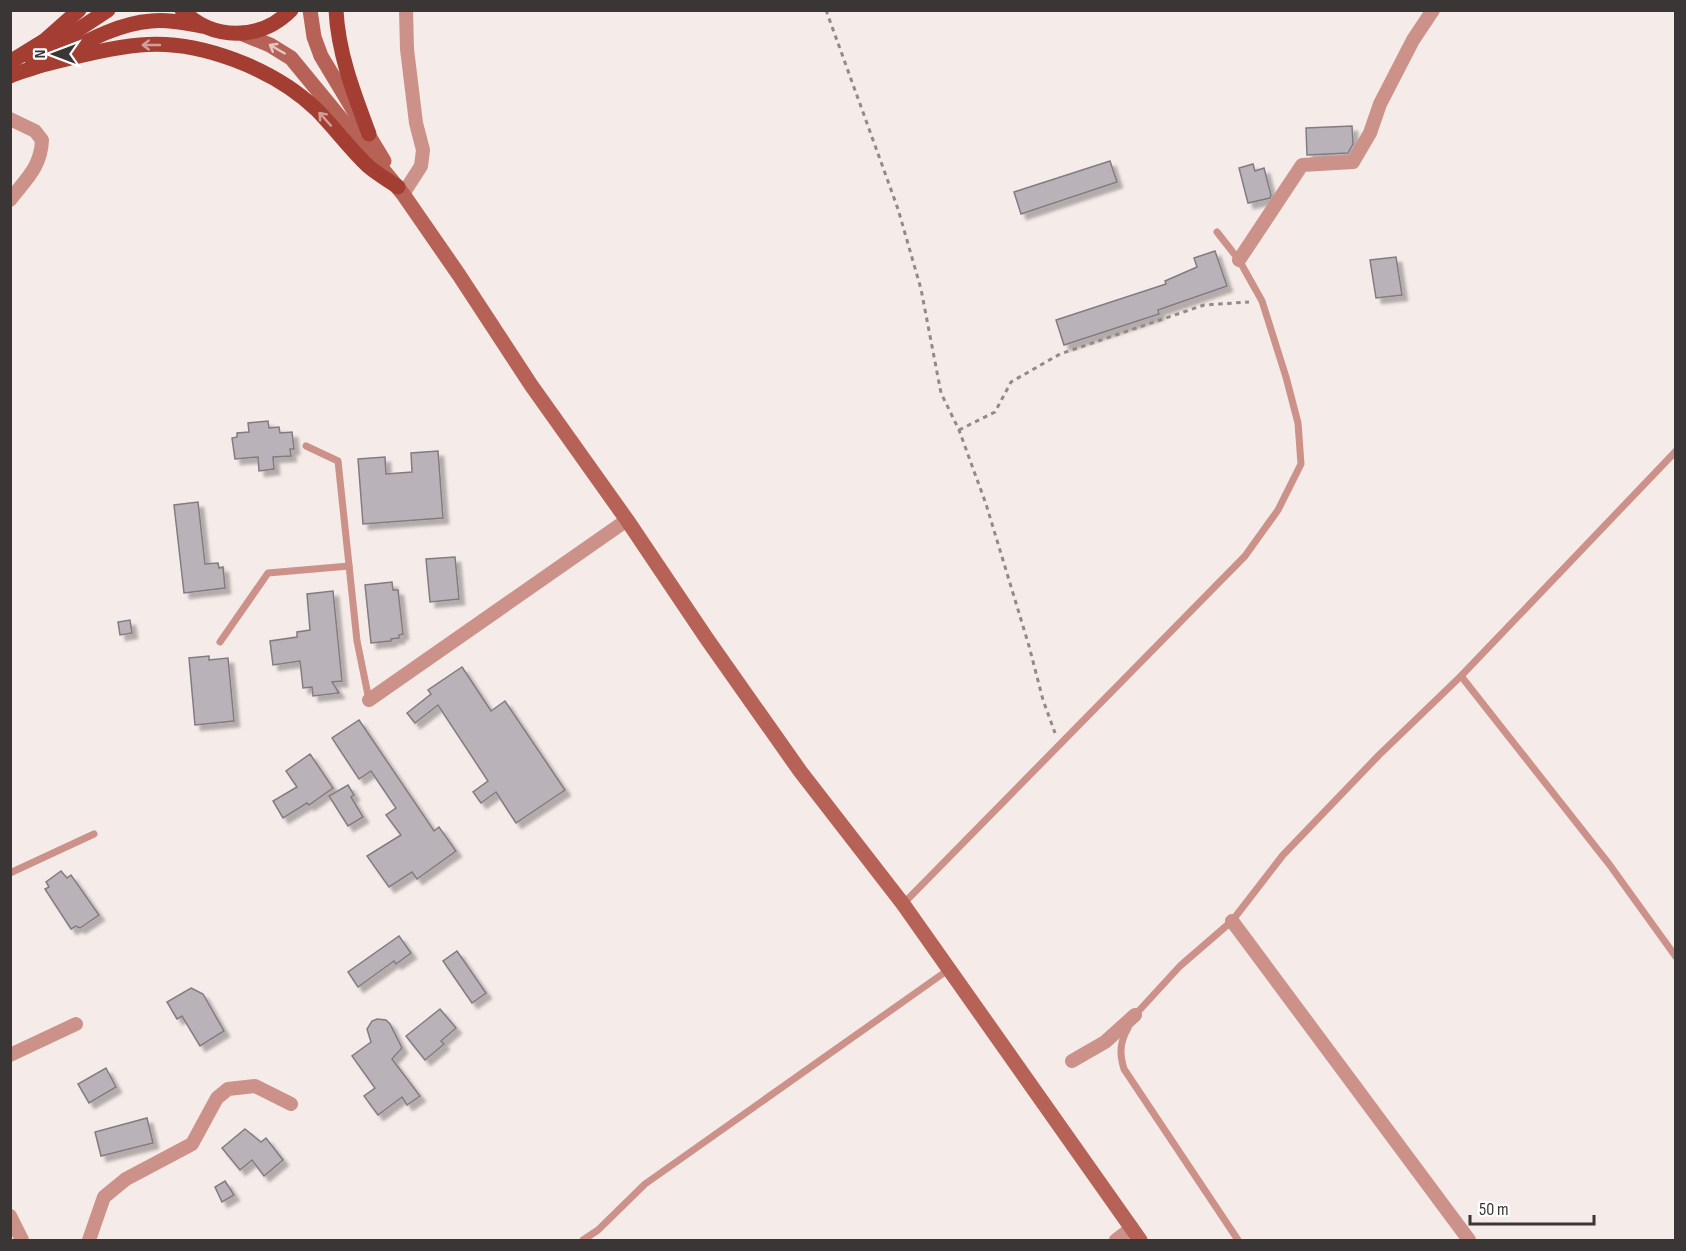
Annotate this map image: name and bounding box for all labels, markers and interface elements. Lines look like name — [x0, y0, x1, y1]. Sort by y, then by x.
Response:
north arrow — [24, 24, 84, 84]
one-way arrow — [141, 39, 161, 51]
one-way arrow — [269, 43, 286, 55]
text: N — [31, 50, 50, 58]
one-way arrow — [318, 112, 332, 127]
scale bar — [1470, 1188, 1594, 1226]
text: 50 m — [1479, 1199, 1509, 1220]

